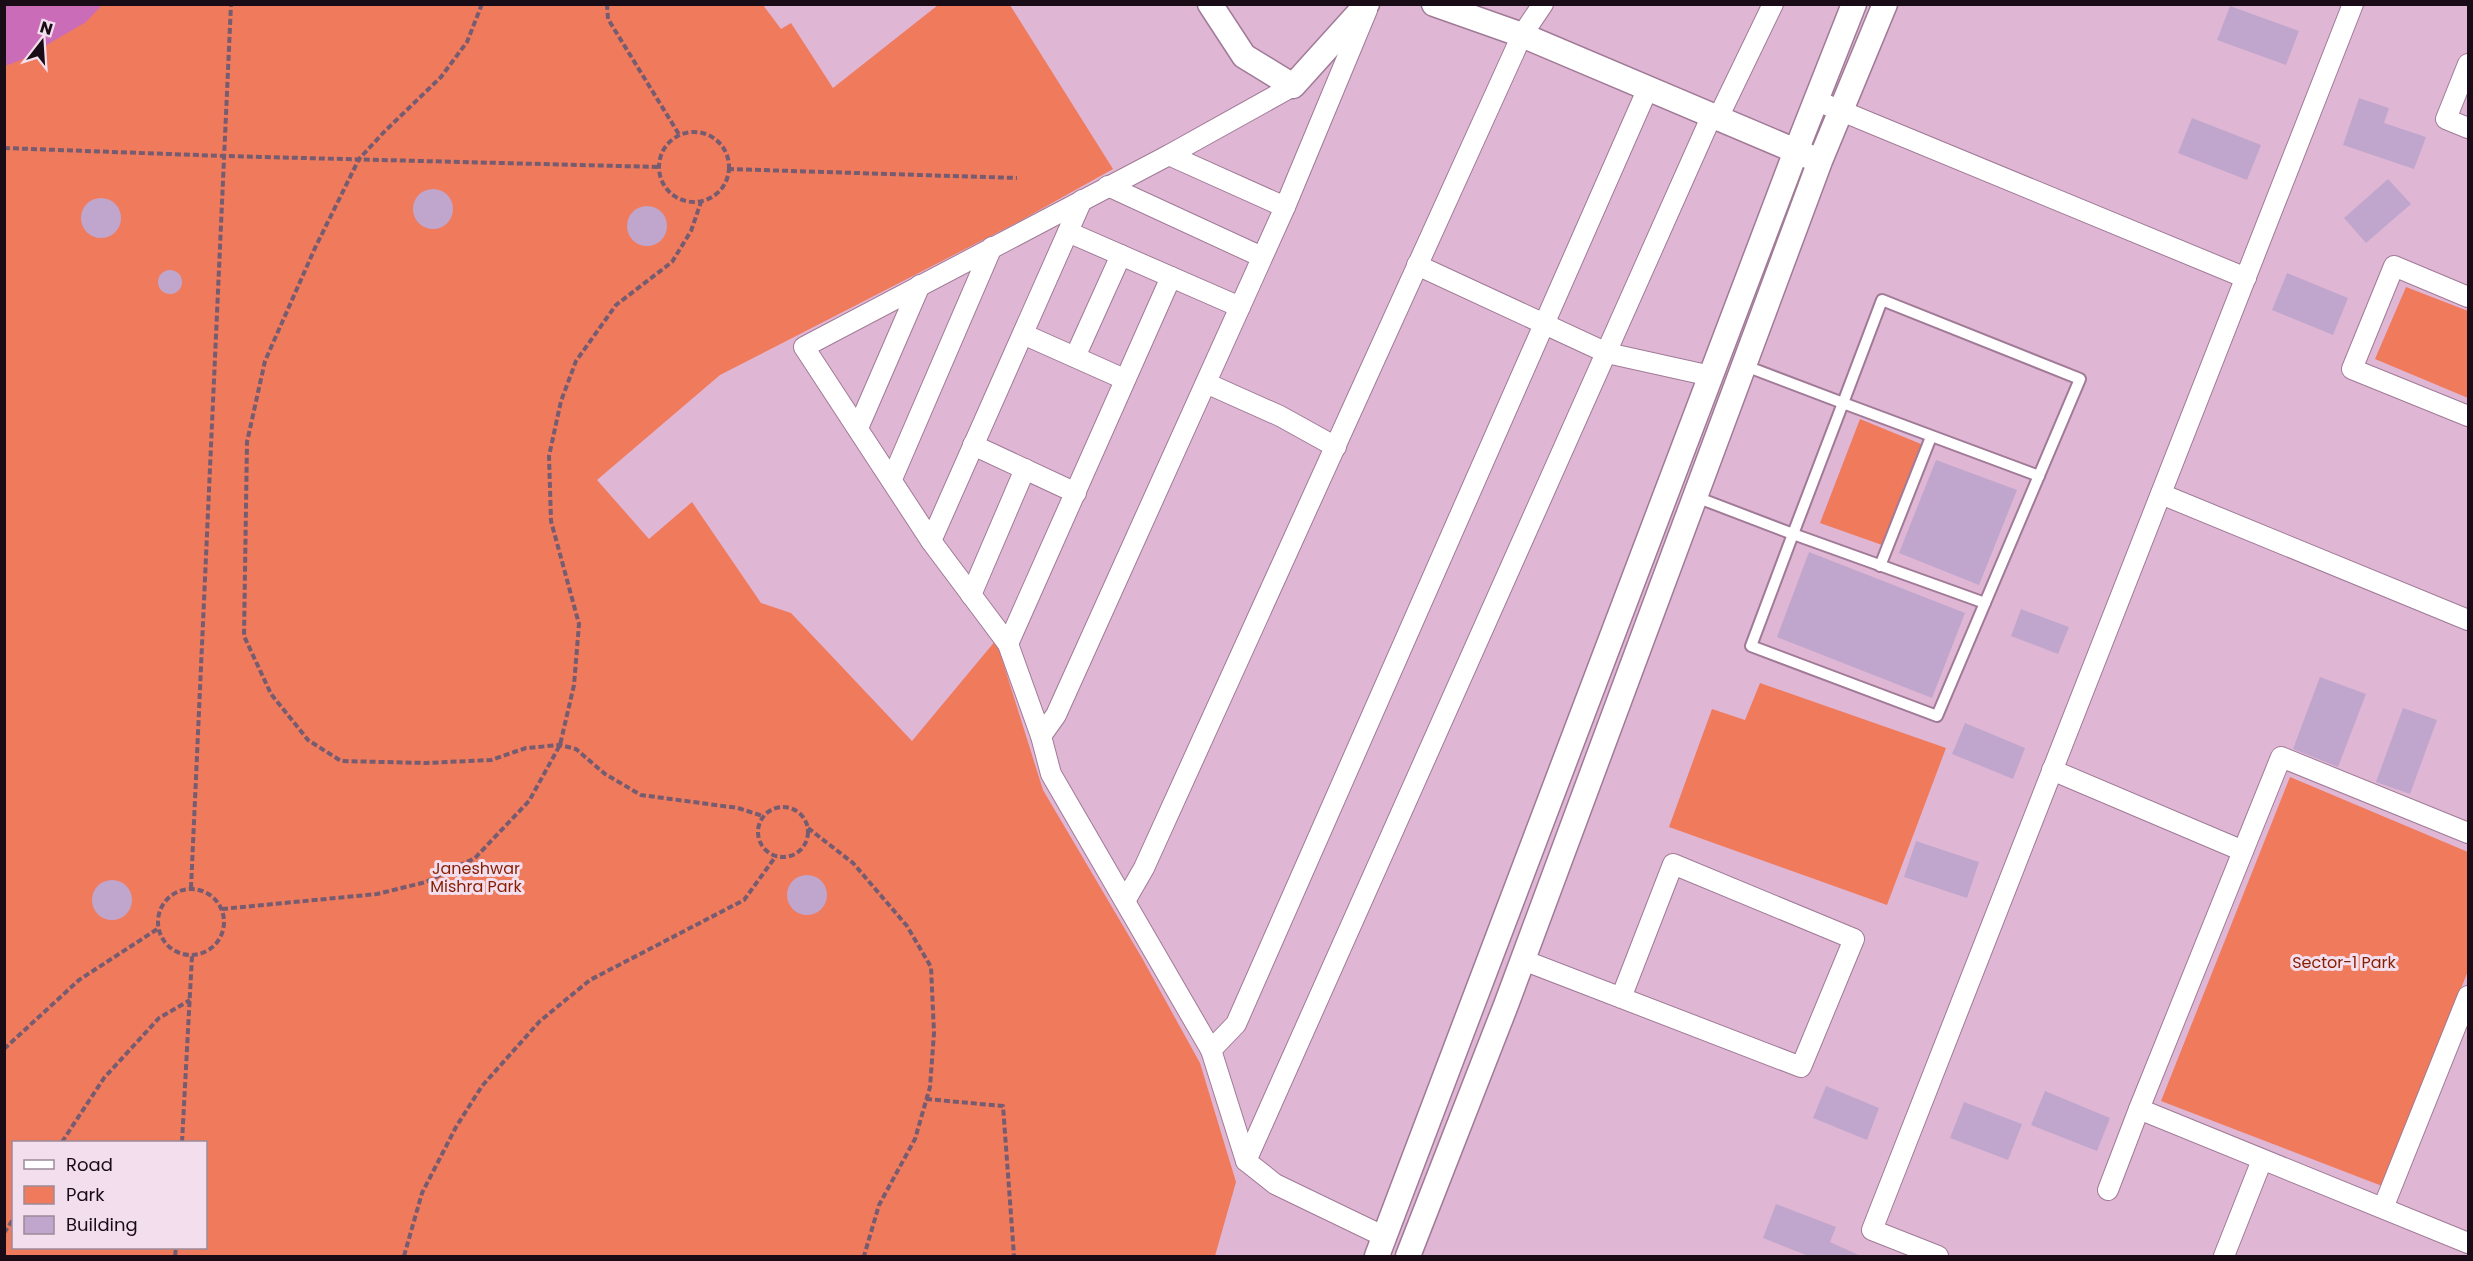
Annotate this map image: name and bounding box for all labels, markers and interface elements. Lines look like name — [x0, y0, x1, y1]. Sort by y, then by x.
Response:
north arrow — [12, 12, 72, 72]
text: N — [37, 15, 55, 41]
park label: Janeshwar Mishra Park — [430, 857, 523, 898]
park label: Sector-1 Park — [2292, 951, 2397, 974]
legend — [12, 1141, 207, 1249]
text: Road — [66, 1152, 113, 1177]
text: Park — [66, 1182, 105, 1207]
text: Building — [66, 1212, 138, 1237]

